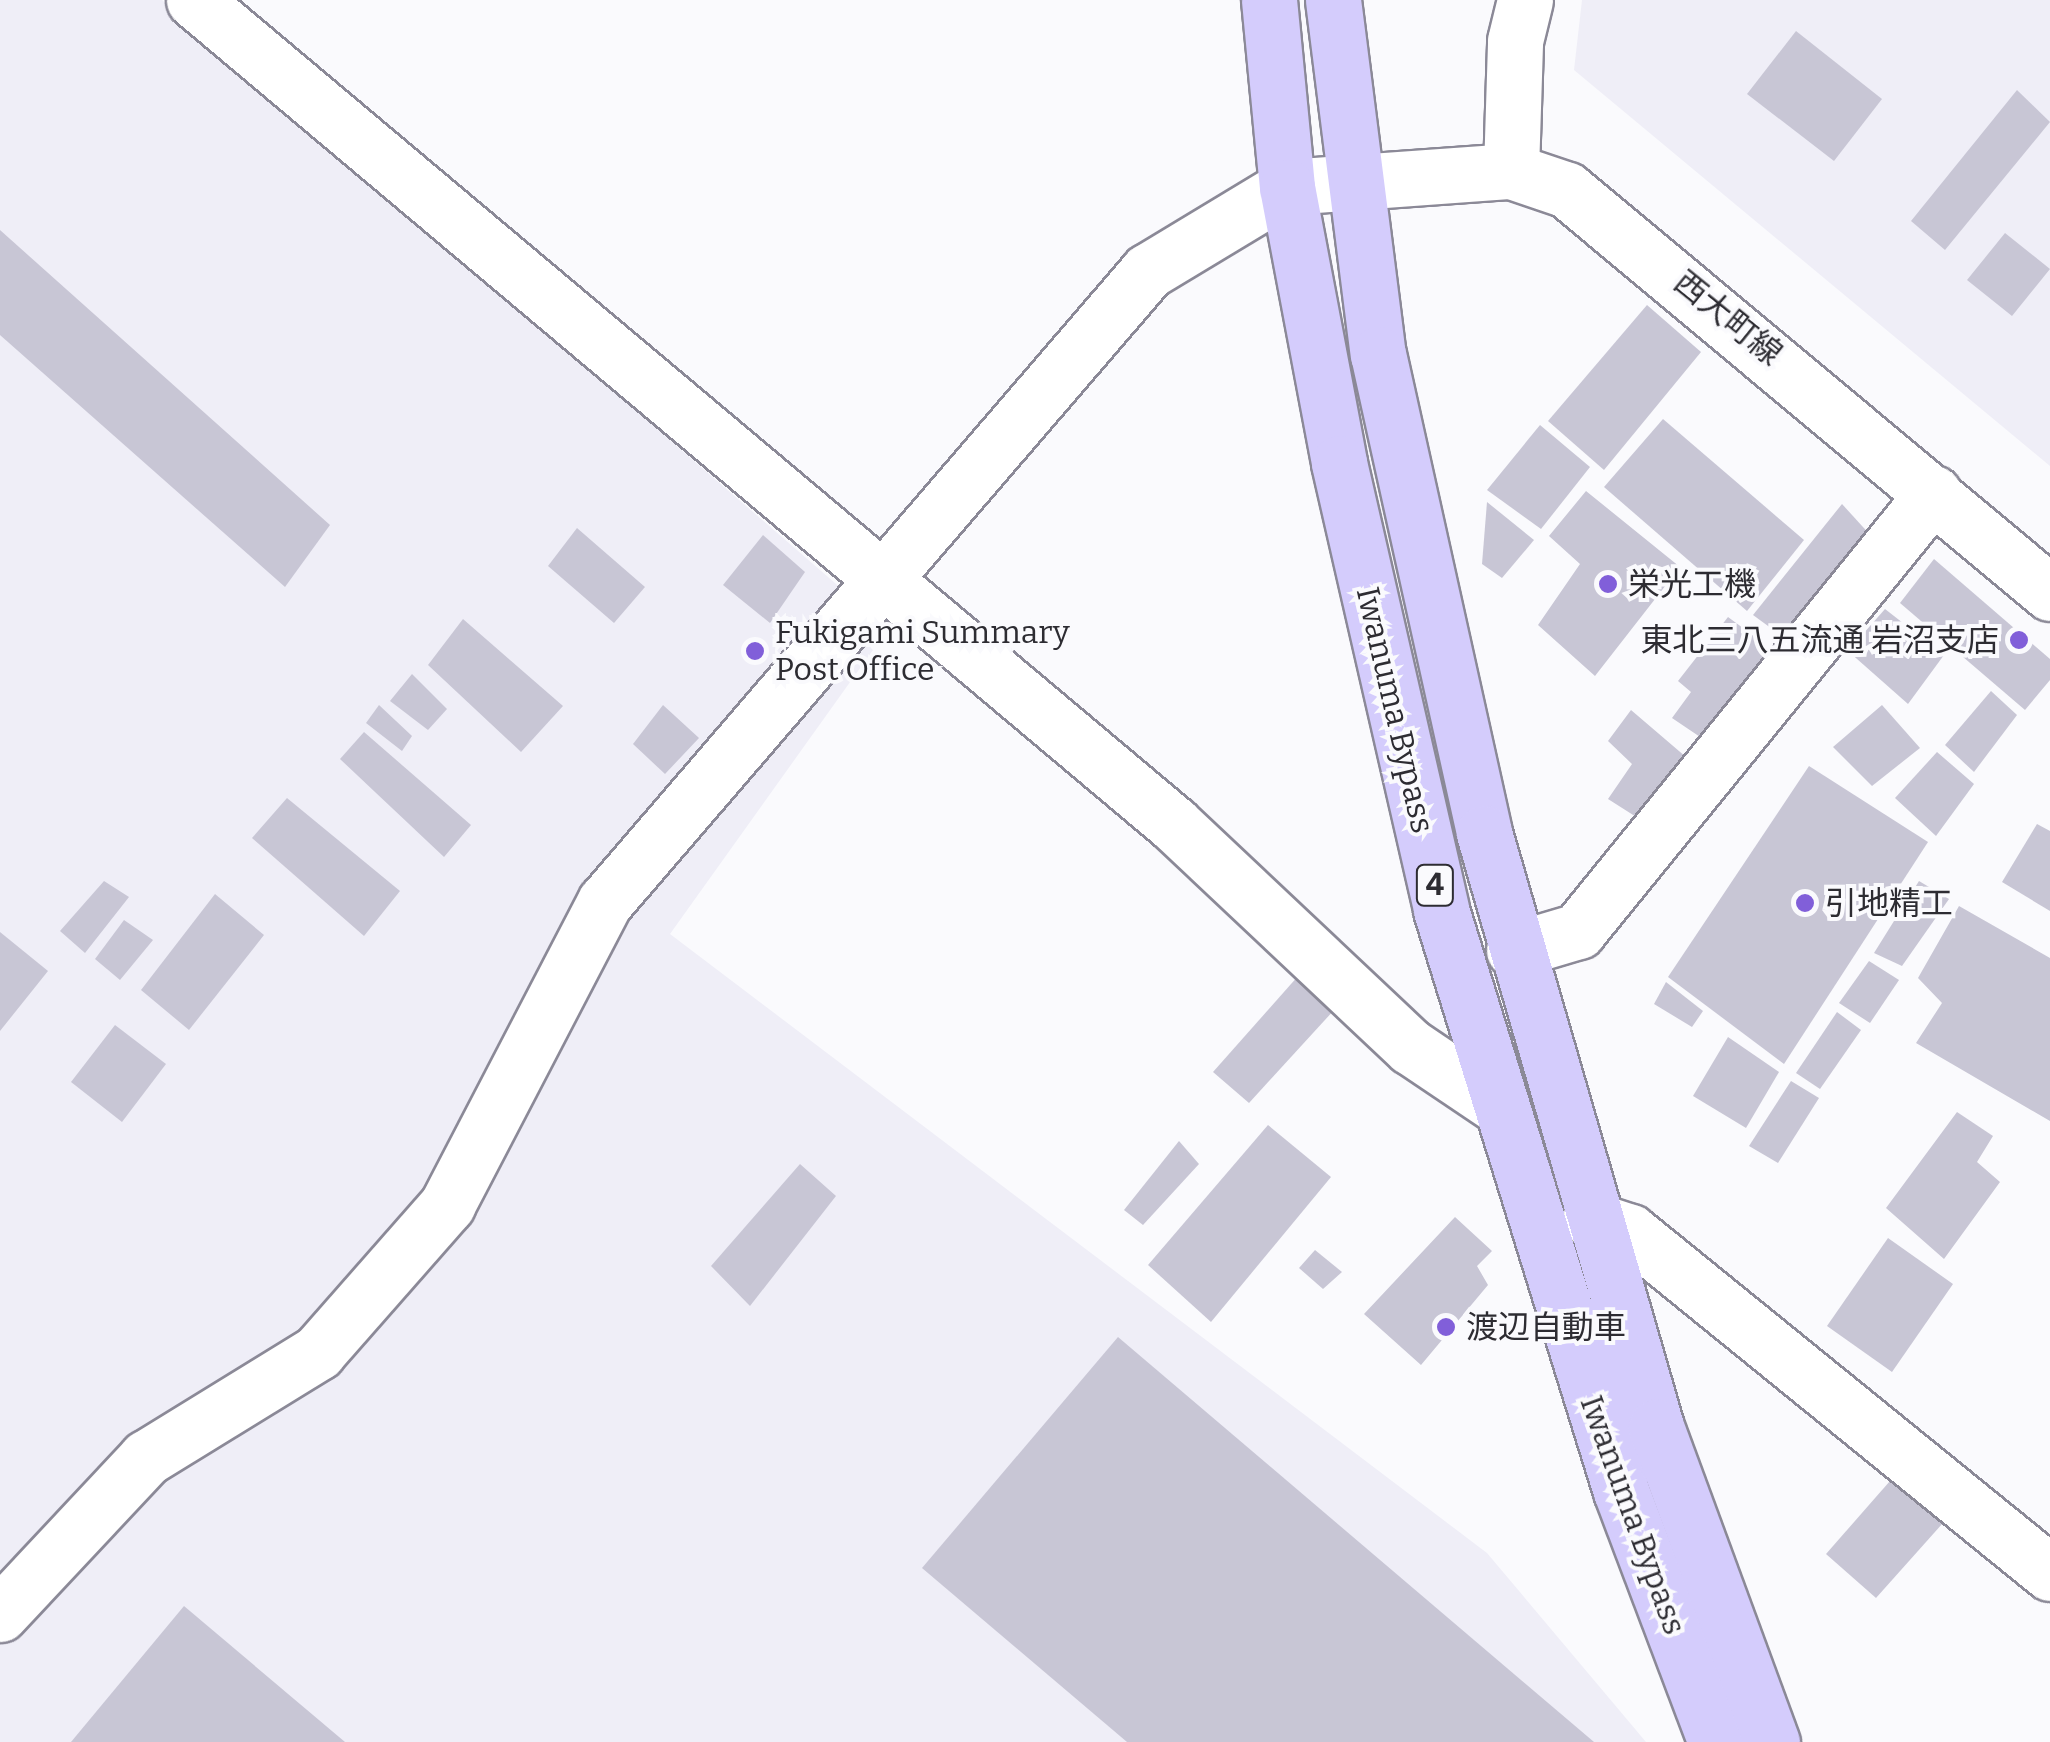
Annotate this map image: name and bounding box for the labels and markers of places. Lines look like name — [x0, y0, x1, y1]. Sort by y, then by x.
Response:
place label: 栄光工機 — [1628, 565, 1756, 603]
marker: 栄光工機 — [1597, 573, 1619, 595]
place label: Fukigami Summary Post Office — [775, 614, 1070, 689]
place label: 東北三八五流通 岩沼支店 — [1641, 621, 1999, 659]
marker: 東北三八五流通 岩沼支店 — [2008, 629, 2030, 651]
marker: Fukigami Summary Post Office — [744, 640, 766, 662]
place label: 引地精工 — [1825, 884, 1953, 922]
marker: 引地精工 — [1794, 892, 1816, 914]
place label: 渡辺自動車 — [1466, 1308, 1626, 1346]
marker: 渡辺自動車 — [1435, 1316, 1457, 1338]

